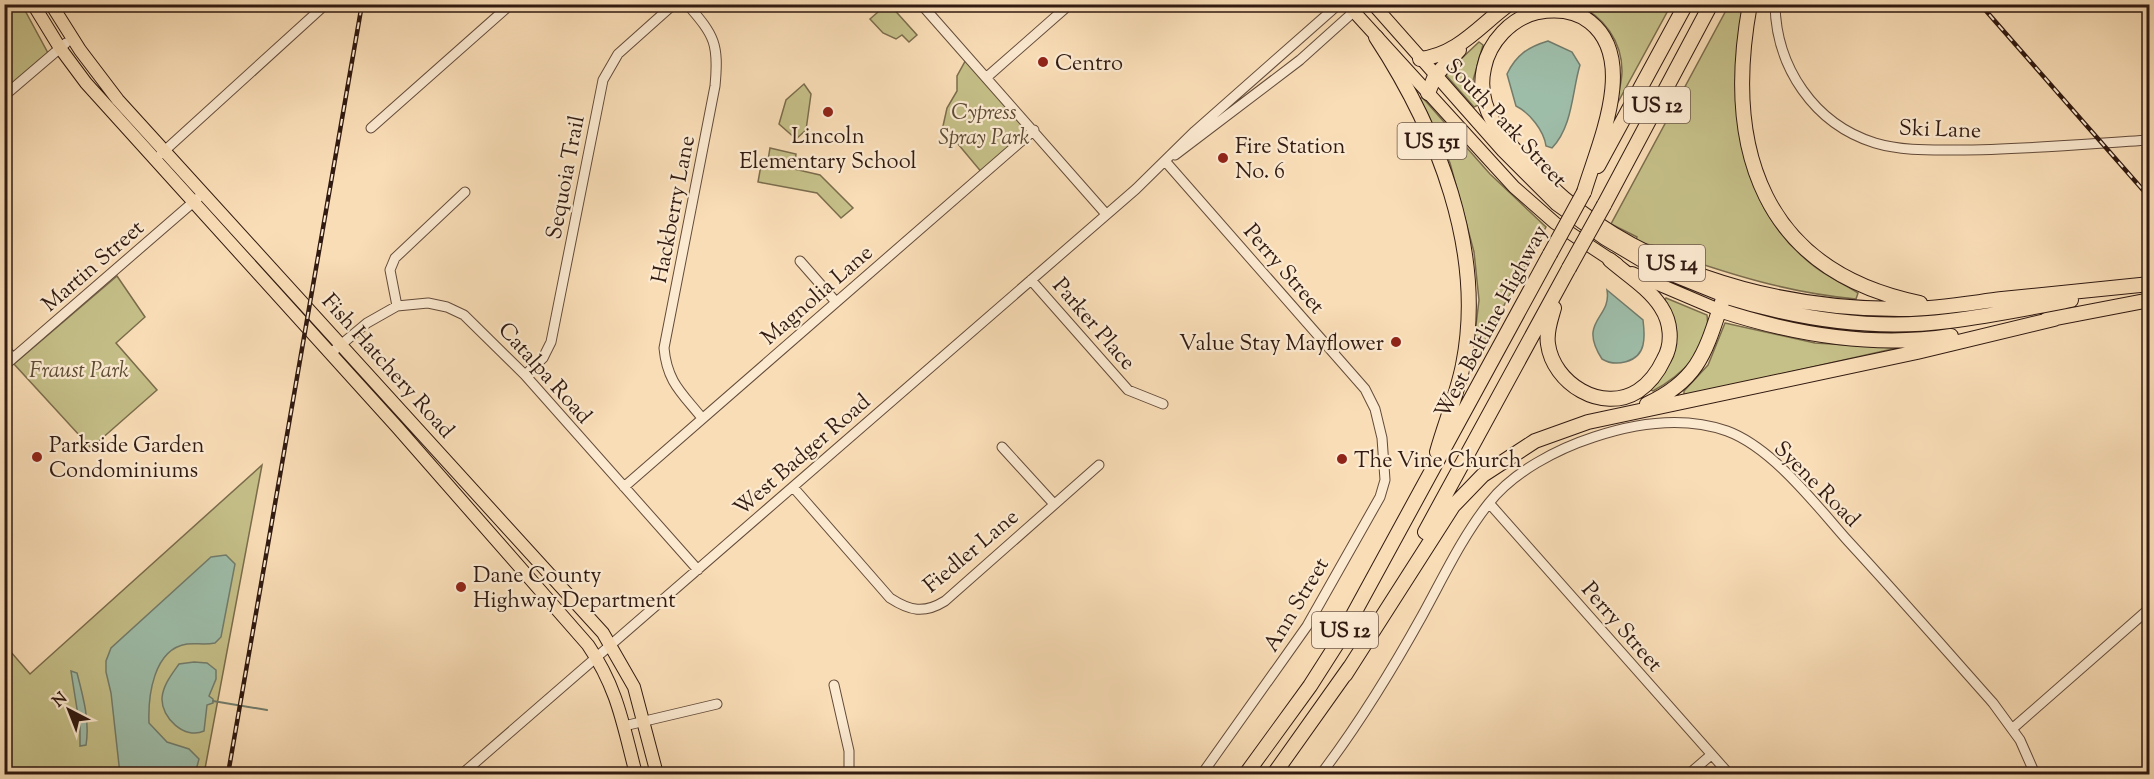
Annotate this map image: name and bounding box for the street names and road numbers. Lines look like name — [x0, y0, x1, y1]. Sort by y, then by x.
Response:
street label: South Park Street — [1436, 52, 1574, 196]
road number: US 12 — [1624, 87, 1690, 123]
street label: Sequoia Trail — [539, 113, 595, 242]
street label: Ski Lane — [1898, 114, 1982, 148]
road number: US 151 — [1398, 123, 1466, 159]
street label: Hackberry Lane — [645, 133, 705, 286]
street label: Martin Street — [36, 213, 153, 321]
street label: Perry Street — [1234, 218, 1331, 323]
street label: West Beltline Highway — [1428, 220, 1557, 425]
street label: Magnolia Lane — [755, 239, 881, 354]
road number: US 14 — [1639, 245, 1705, 281]
street label: Parker Place — [1043, 272, 1142, 378]
street label: Fish Hatchery Road — [313, 287, 461, 447]
street label: Catalpa Road — [489, 316, 598, 432]
street label: West Badger Road — [727, 388, 879, 525]
street label: Syene Road — [1765, 435, 1866, 536]
street label: Fiedler Lane — [917, 503, 1027, 602]
street label: Ann Street — [1257, 552, 1339, 659]
street label: Perry Street — [1572, 576, 1669, 681]
road number: US 12 — [1312, 612, 1378, 648]

